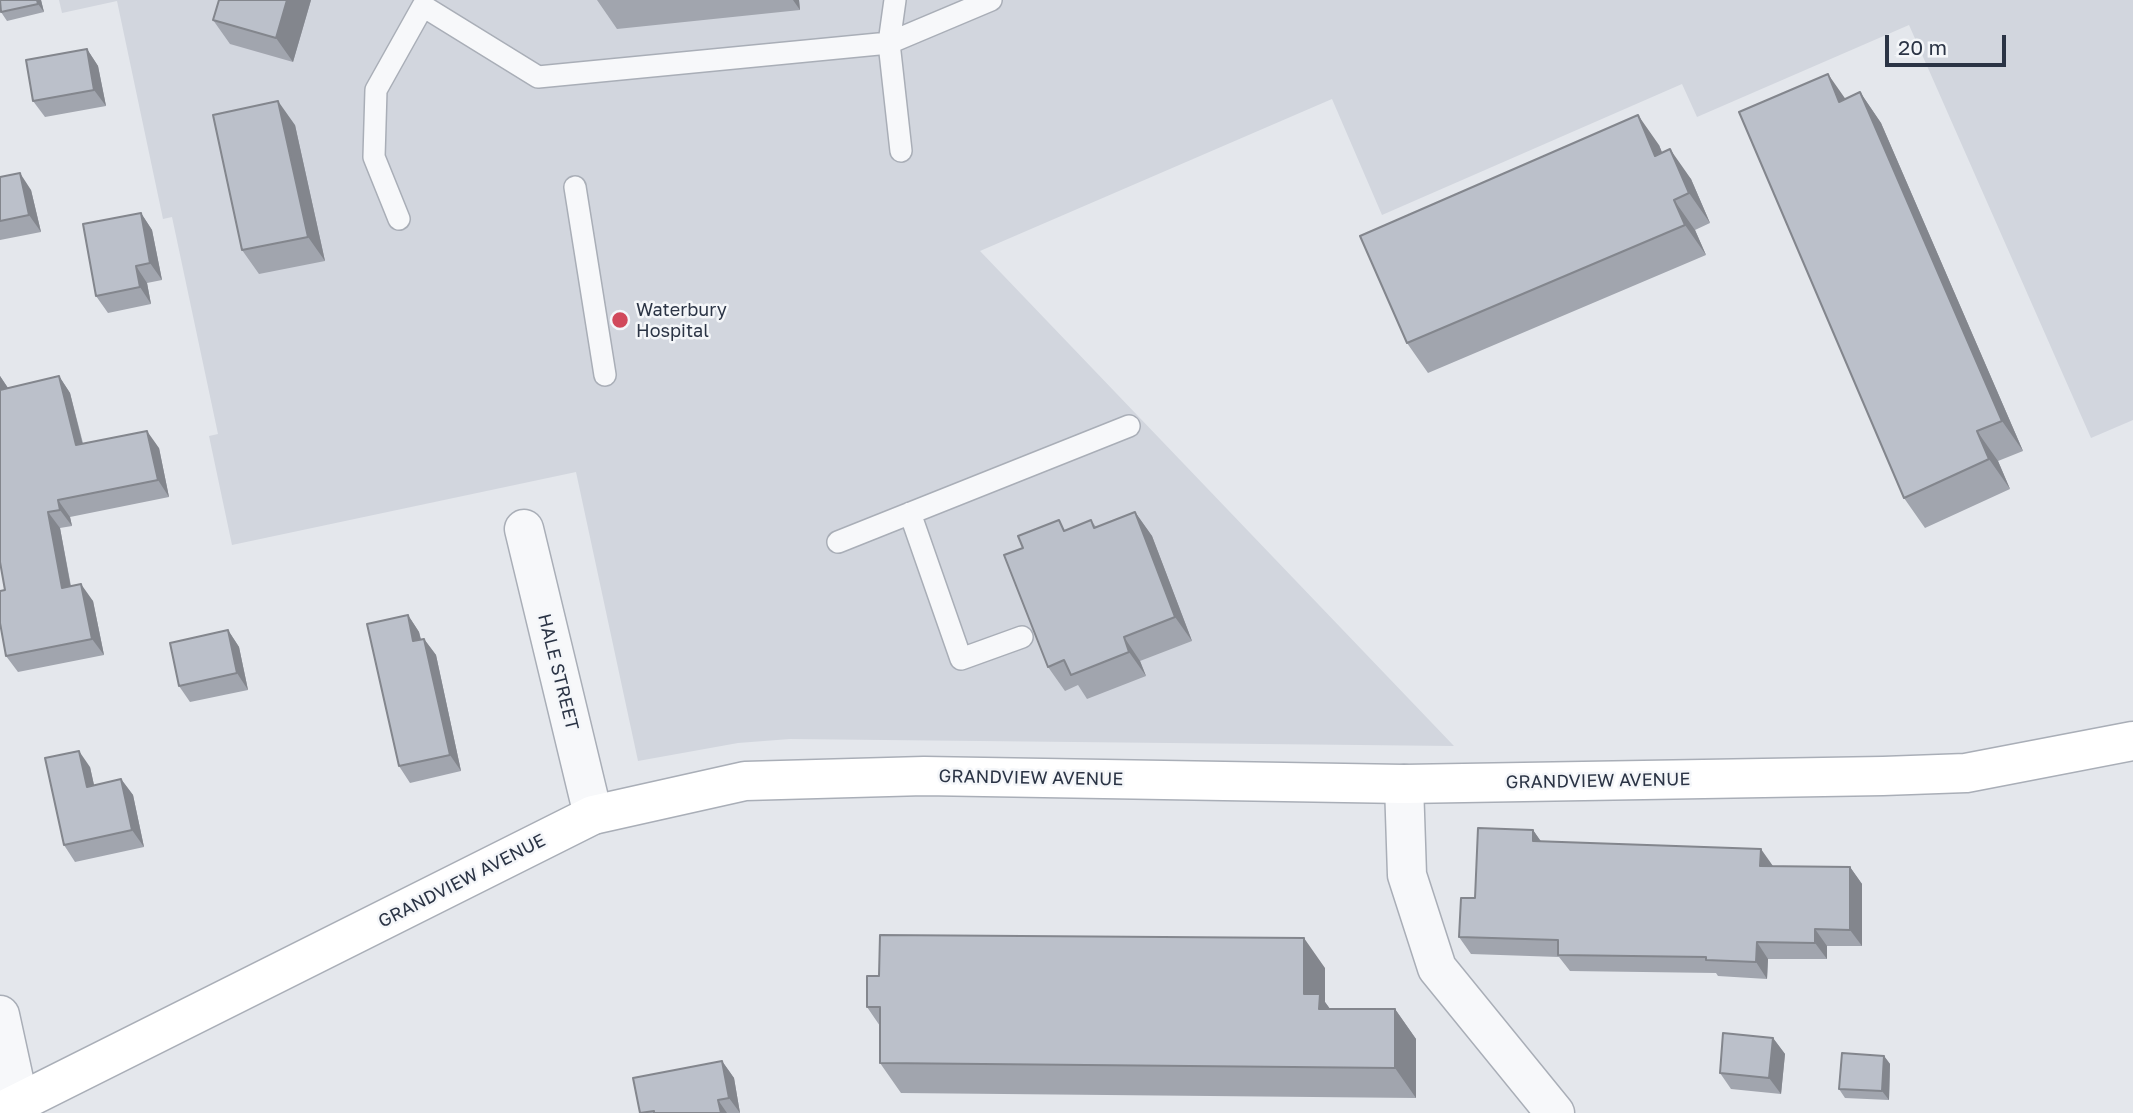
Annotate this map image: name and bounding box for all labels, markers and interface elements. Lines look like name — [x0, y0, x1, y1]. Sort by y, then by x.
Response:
scale bar — [1888, 21, 2009, 65]
text: 20 m — [1898, 34, 1947, 60]
place label: Waterbury Hospital — [636, 299, 727, 342]
marker: Waterbury Hospital — [610, 310, 630, 330]
street label: HALE STREET — [533, 611, 583, 733]
street label: GRANDVIEW AVENUE — [938, 766, 1124, 790]
street label: GRANDVIEW AVENUE — [1505, 769, 1691, 793]
street label: GRANDVIEW AVENUE — [375, 829, 549, 933]

